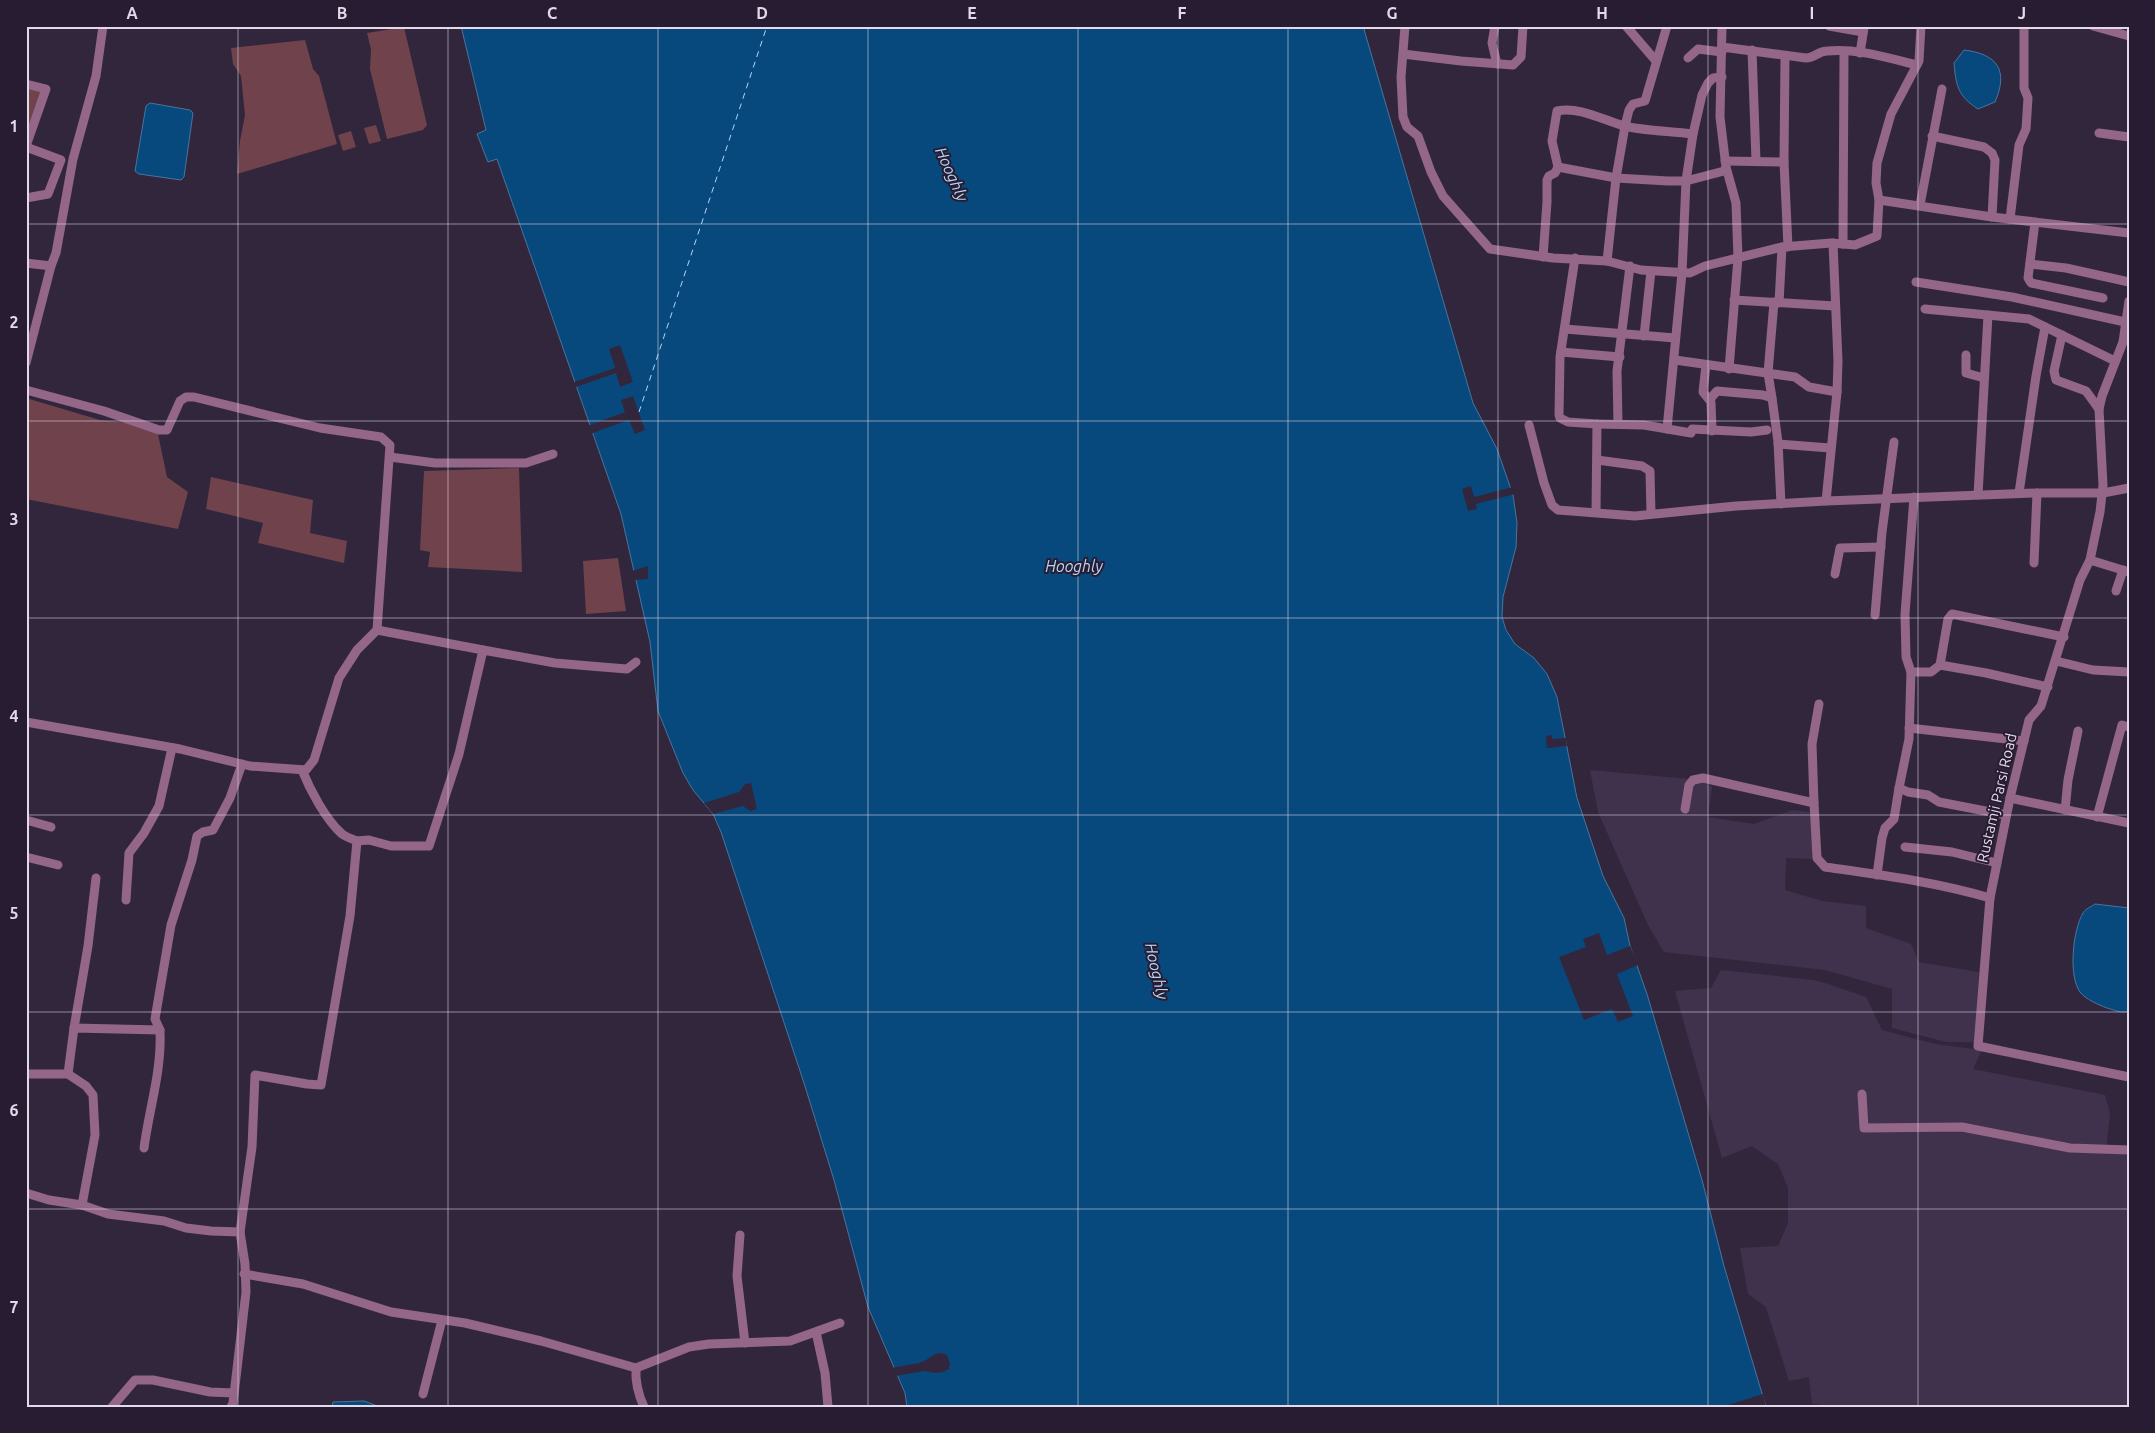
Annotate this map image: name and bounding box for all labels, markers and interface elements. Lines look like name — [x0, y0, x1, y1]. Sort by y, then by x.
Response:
text: A — [126, 4, 138, 22]
text: B — [337, 4, 347, 22]
text: C — [547, 4, 557, 22]
text: D — [756, 4, 768, 22]
text: E — [967, 4, 977, 22]
text: F — [1178, 4, 1187, 22]
text: G — [1386, 4, 1398, 22]
text: H — [1596, 4, 1608, 22]
text: I — [1810, 4, 1814, 22]
text: J — [2018, 4, 2026, 22]
text: 1 — [9, 117, 19, 135]
water label: Hooghly — [932, 144, 972, 204]
text: 2 — [9, 313, 19, 331]
text: 3 — [9, 510, 19, 528]
water label: Hooghly — [1045, 557, 1103, 575]
text: 4 — [9, 707, 19, 725]
street label: Rustamji Parsi Road — [1973, 732, 2020, 864]
text: 5 — [9, 904, 19, 922]
water label: Hooghly — [1142, 941, 1172, 1001]
text: 6 — [9, 1101, 19, 1119]
text: 7 — [9, 1298, 19, 1316]

